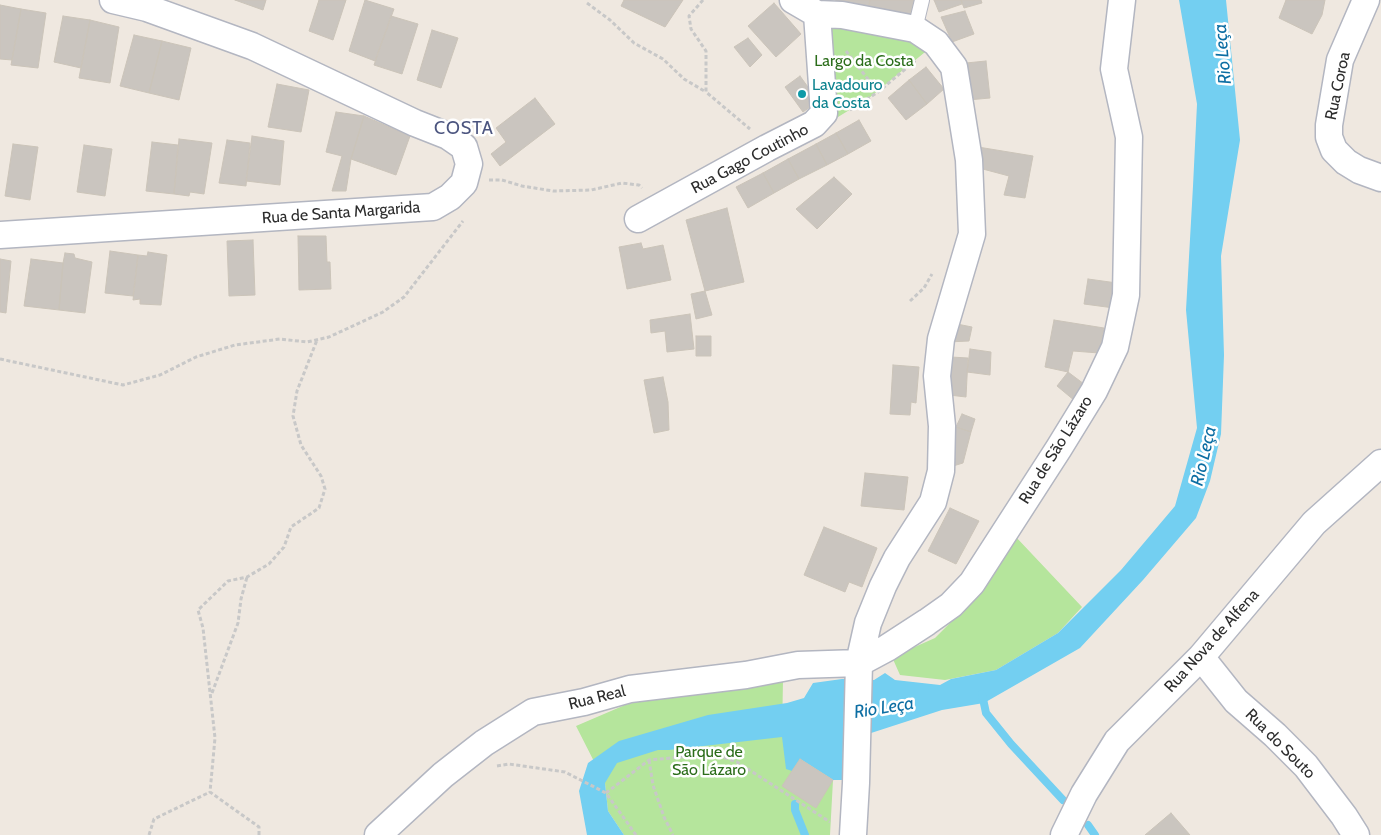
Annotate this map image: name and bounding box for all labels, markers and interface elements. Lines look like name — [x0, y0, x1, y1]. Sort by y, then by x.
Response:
water label: Rio Leça — [1210, 23, 1236, 85]
street label: Rua Coroa — [1321, 50, 1355, 122]
park label: Largo da Costa — [814, 51, 914, 71]
place label: Lavadouro da Costa — [812, 75, 883, 113]
marker: Lavadouro da Costa — [796, 88, 808, 100]
district label: COSTA — [433, 118, 495, 140]
street label: Rua Gago Coutinho — [688, 120, 812, 198]
street label: Rua de Santa Margarida — [261, 198, 421, 228]
street label: Rua de São Lázaro — [1015, 392, 1097, 508]
water label: Rio Leça — [1187, 424, 1221, 488]
street label: Rua Nova de Alfena — [1161, 586, 1263, 696]
street label: Rua Real — [566, 682, 628, 714]
water label: Rio Leça — [852, 693, 916, 723]
street label: Rua do Souto — [1241, 705, 1319, 783]
park label: Parque de São Lázaro — [672, 742, 746, 780]

